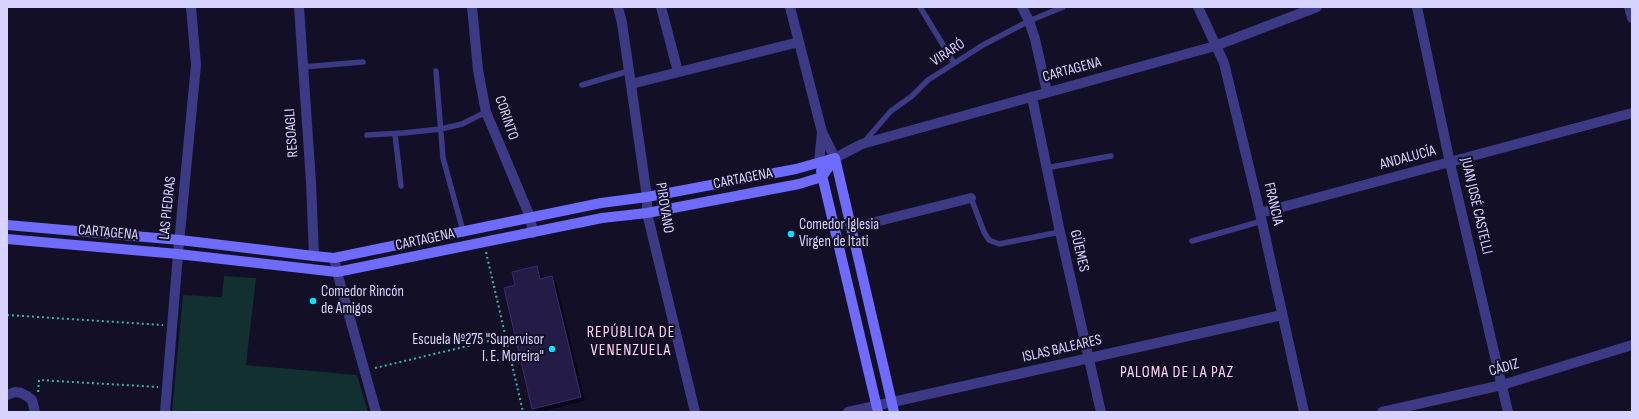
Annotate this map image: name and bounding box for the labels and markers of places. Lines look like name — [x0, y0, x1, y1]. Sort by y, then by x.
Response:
place label: Comedor Iglesia Virgen de Itati — [799, 216, 879, 251]
marker: Comedor Iglesia Virgen de Itati — [786, 229, 796, 239]
place label: Comedor Rincón de Amigos — [321, 283, 404, 318]
marker: Comedor Rincón de Amigos — [308, 296, 318, 306]
place label: Escuela Nº275 "Supervisor I. E. Moreira" — [412, 331, 544, 366]
marker: Escuela Nº275 "Supervisor I. E. Moreira" — [547, 344, 557, 354]

